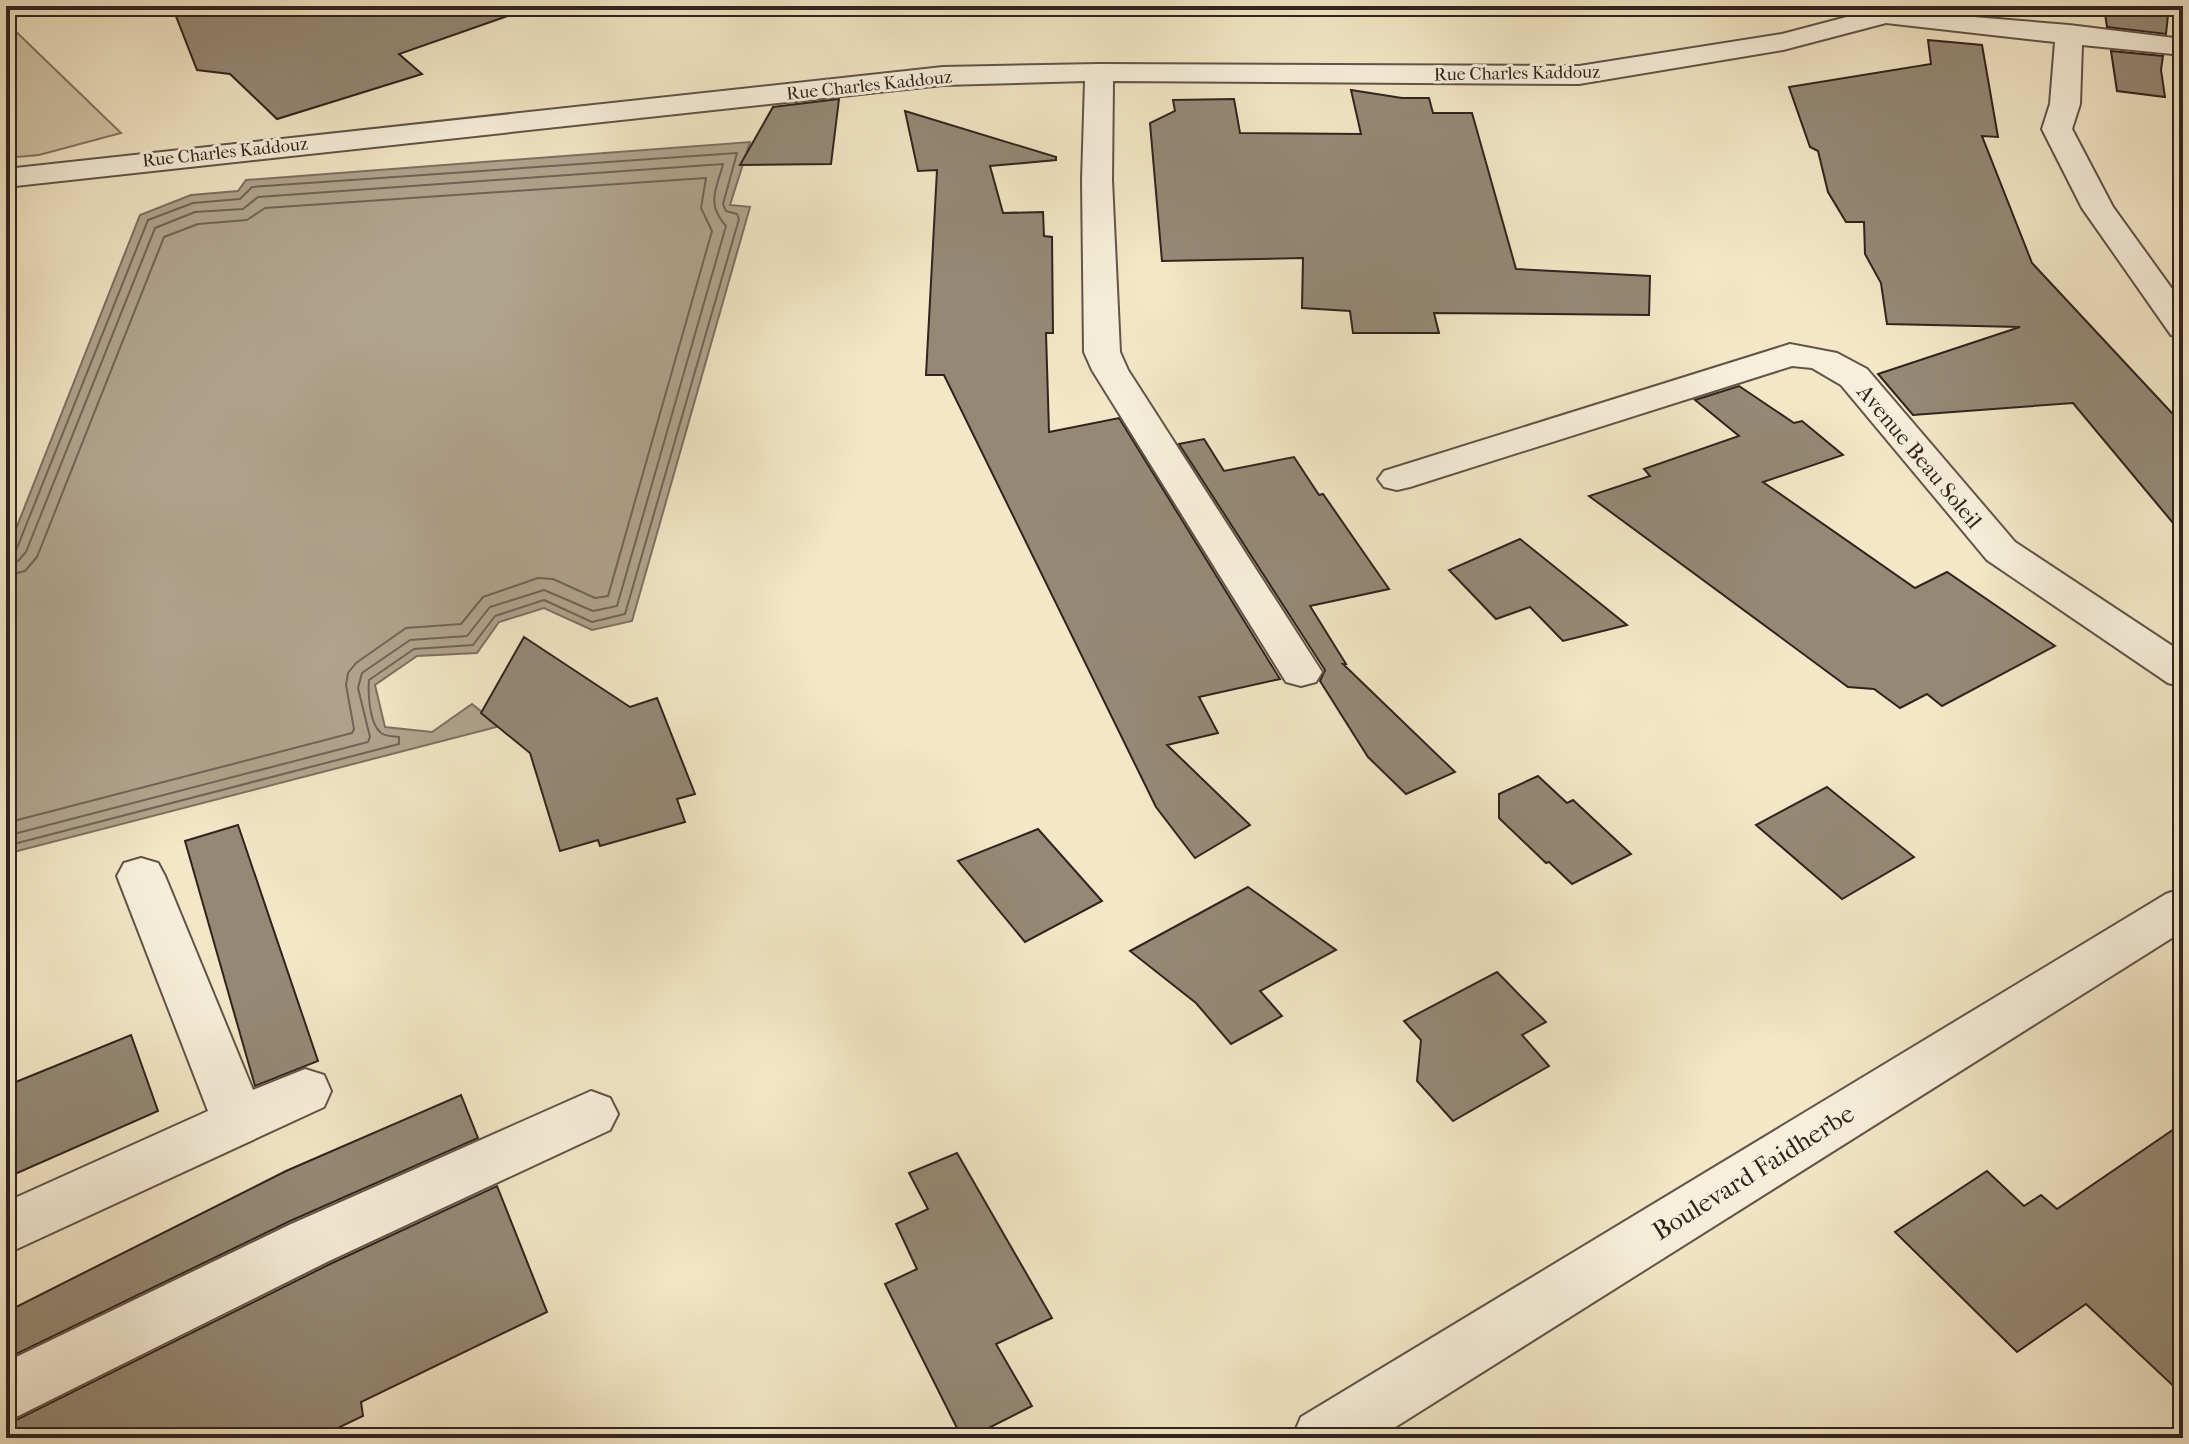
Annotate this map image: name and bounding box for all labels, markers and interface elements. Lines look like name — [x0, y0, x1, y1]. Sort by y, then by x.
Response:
street label: Rue Charles Kaddouz — [1434, 62, 1600, 85]
street label: Rue Charles Kaddouz — [785, 66, 953, 105]
street label: Rue Charles Kaddouz — [141, 133, 309, 172]
street label: Avenue Beau Soleil — [1851, 379, 1987, 534]
street label: Boulevard Faidherbe — [1647, 1098, 1860, 1247]

